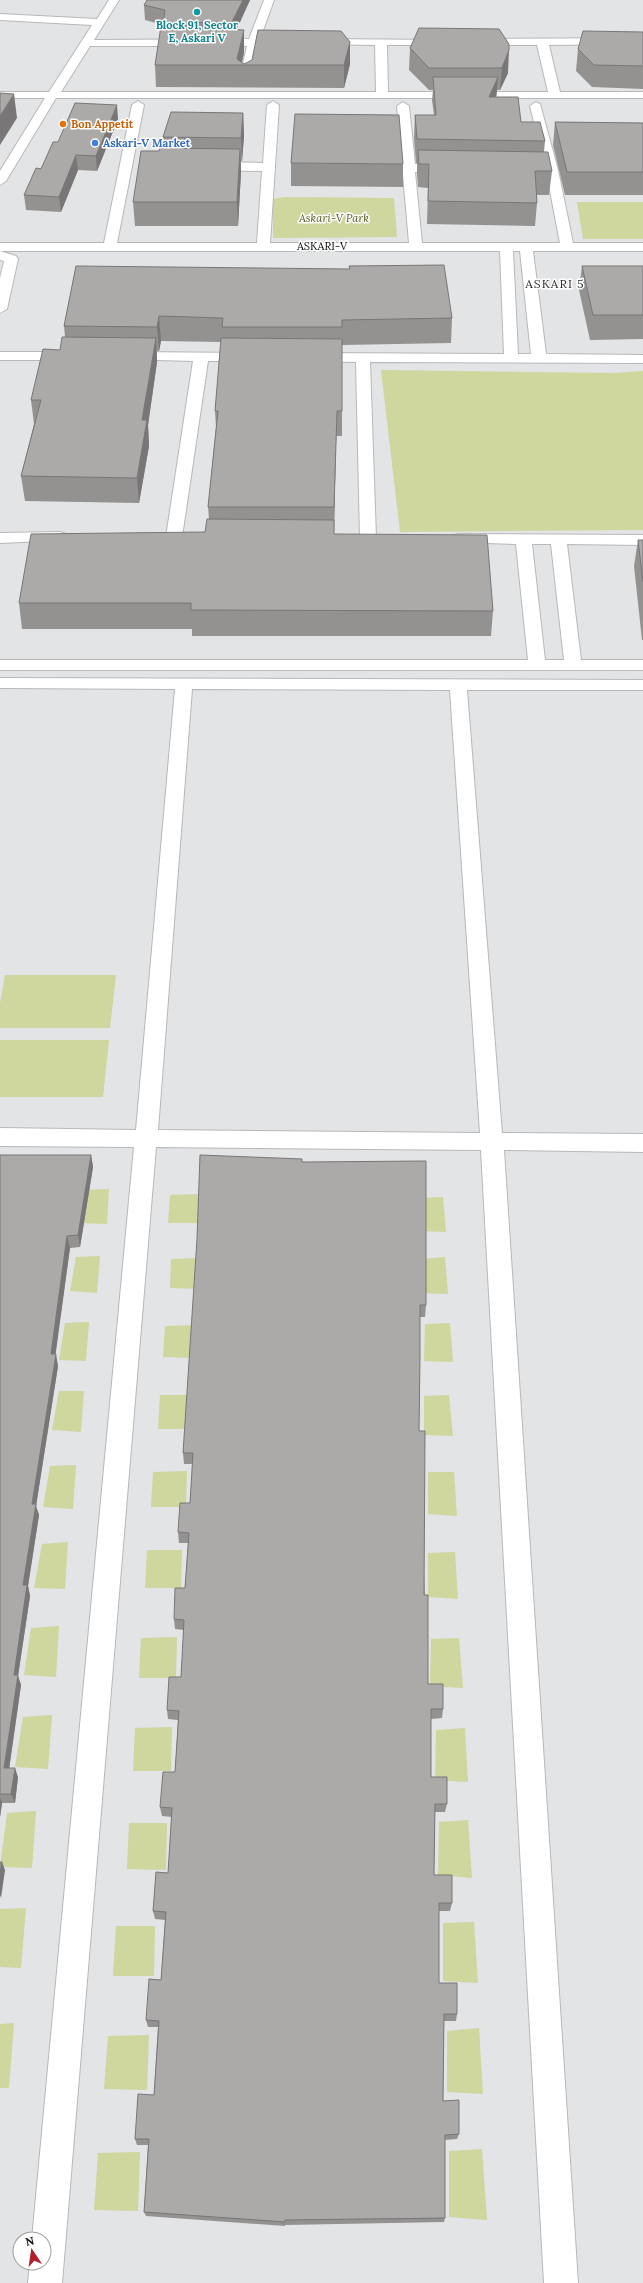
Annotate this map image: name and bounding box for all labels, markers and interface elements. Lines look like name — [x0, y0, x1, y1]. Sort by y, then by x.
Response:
marker: Block 91, Sector E, Askari V — [192, 7, 202, 17]
place label: Block 91, Sector E, Askari V — [156, 18, 239, 45]
place label: Bon Appetit — [71, 117, 134, 131]
marker: Bon Appetit — [58, 119, 68, 129]
place label: Askari-V Market — [103, 136, 191, 150]
marker: Askari-V Market — [90, 138, 100, 148]
park label: Askari-V Park — [298, 211, 369, 225]
street label: ASKARI-V — [296, 239, 348, 253]
district label: ASKARI 5 — [524, 276, 585, 291]
north arrow — [12, 2231, 52, 2271]
text: N — [24, 2233, 36, 2249]

